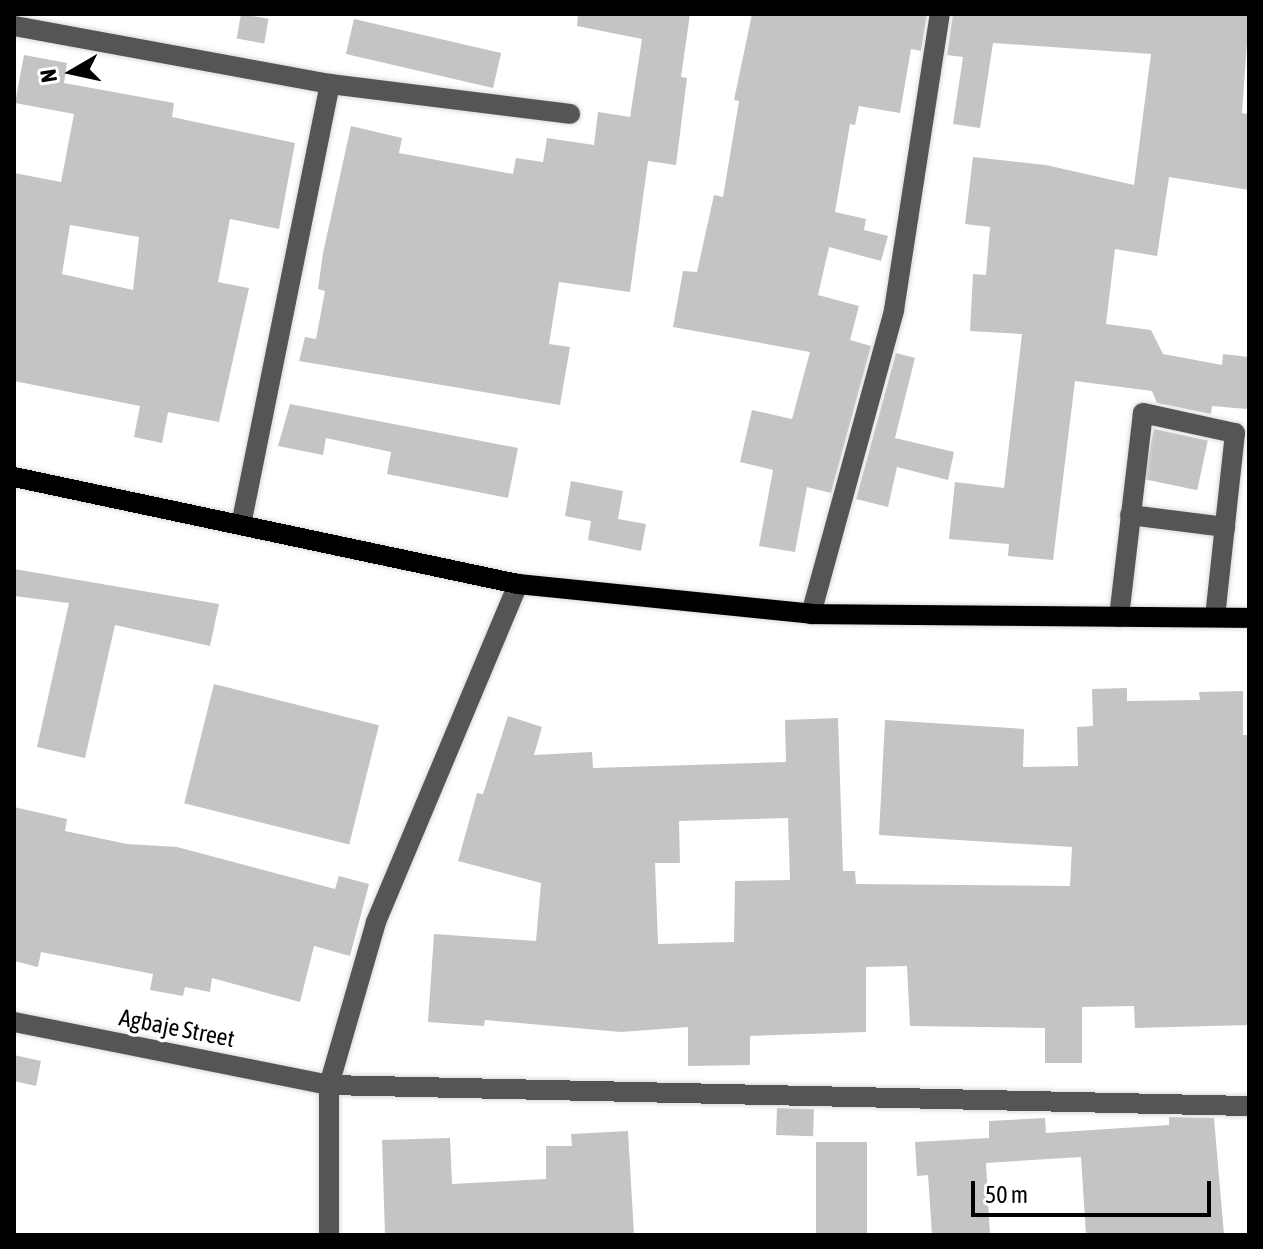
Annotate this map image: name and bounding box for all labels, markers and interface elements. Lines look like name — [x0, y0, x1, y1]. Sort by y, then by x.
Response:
north arrow — [32, 32, 112, 112]
text: N — [34, 67, 62, 84]
street label: Agbaje Street — [117, 1003, 237, 1053]
scale bar — [975, 1165, 1215, 1215]
text: 50 m — [985, 1181, 1028, 1208]

